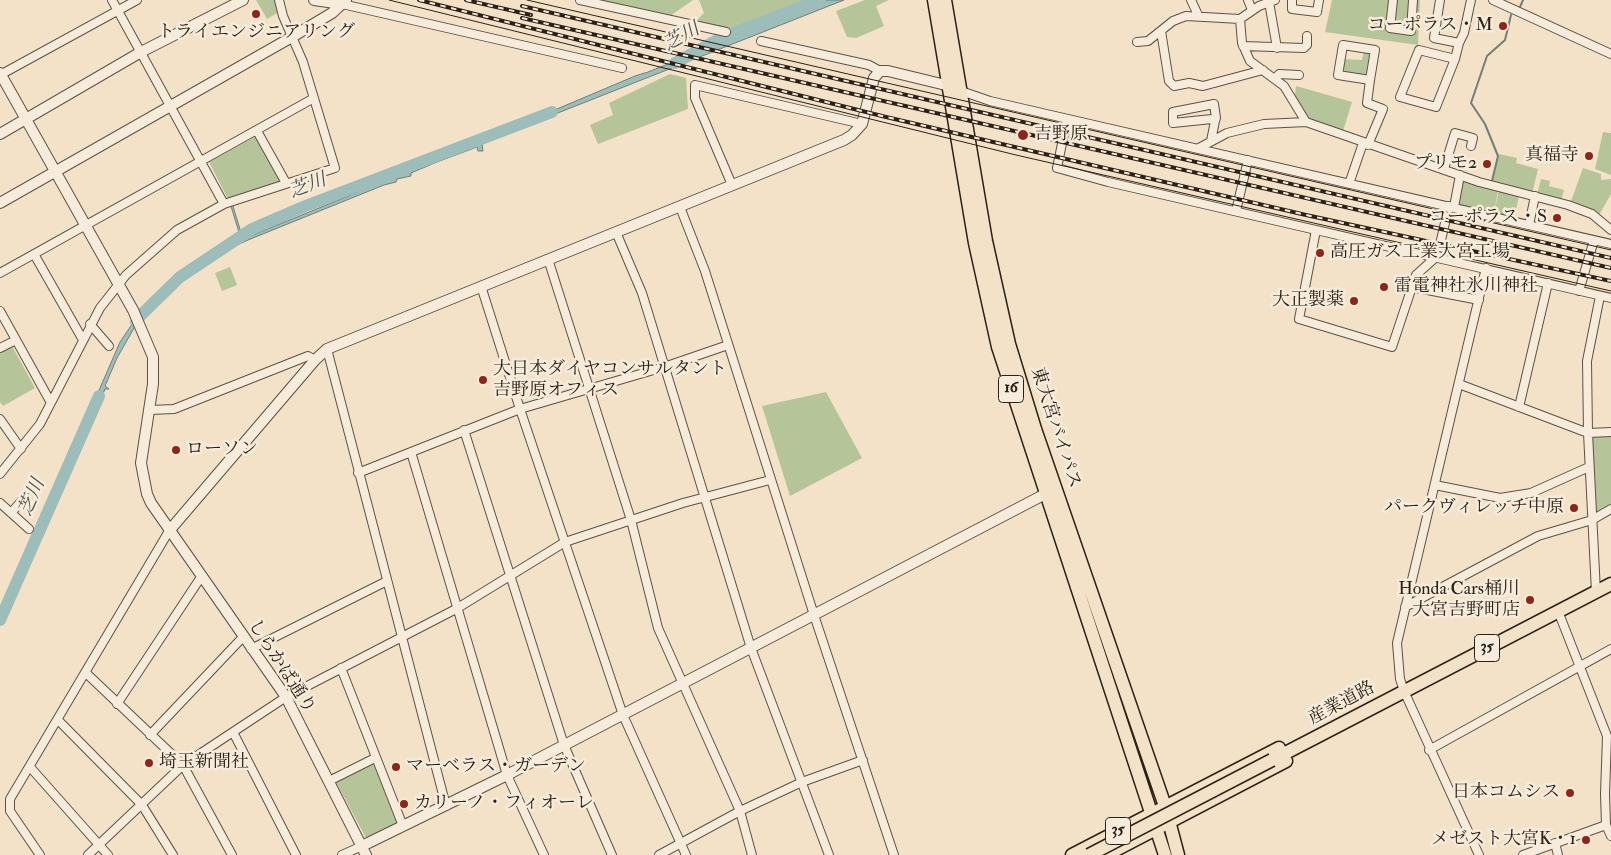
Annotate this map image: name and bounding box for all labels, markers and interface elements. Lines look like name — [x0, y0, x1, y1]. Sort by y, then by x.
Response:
marker: トライエンジニアリング — [250, 8, 262, 20]
place label: コーポラス・M — [1368, 15, 1493, 37]
water label: 芝川 — [660, 19, 704, 57]
marker: コーポラス・M — [1497, 20, 1509, 32]
place label: トライエンジニアリング — [157, 22, 355, 44]
place label: 吉野原 — [1034, 124, 1088, 146]
marker: 吉野原 — [1016, 128, 1030, 142]
place label: 真福寺 — [1525, 145, 1579, 167]
marker: 真福寺 — [1583, 150, 1595, 162]
place label: プリモ2 — [1414, 153, 1477, 175]
marker: プリモ2 — [1481, 158, 1493, 170]
water label: 芝川 — [286, 170, 330, 204]
place label: コーポラス・S — [1429, 207, 1547, 229]
marker: コーポラス・S — [1551, 212, 1563, 224]
place label: 高圧ガス工業大宮工場 — [1330, 242, 1510, 264]
marker: 高圧ガス工業大宮工場 — [1314, 247, 1326, 259]
place label: 雷電神社氷川神社 — [1394, 276, 1538, 298]
marker: 雷電神社氷川神社 — [1378, 281, 1390, 293]
place label: 大正製薬 — [1272, 290, 1344, 312]
marker: 大正製薬 — [1348, 295, 1360, 307]
place label: 大日本ダイヤコンサルタント 吉野原オフィス — [493, 359, 727, 402]
street label: 東大宮バイパス — [1025, 365, 1085, 491]
marker: 大日本ダイヤコンサルタント 吉野原オフィス — [477, 374, 489, 386]
road number: 16 — [998, 376, 1024, 402]
place label: ローソン — [186, 439, 258, 461]
marker: ローソン — [170, 444, 182, 456]
water label: 芝川 — [15, 476, 51, 520]
place label: パークヴィレッチ中原 — [1384, 497, 1564, 519]
marker: パークヴィレッチ中原 — [1568, 502, 1580, 514]
place label: Honda Cars桶川 大宮吉野町店 — [1398, 579, 1520, 622]
marker: Honda Cars桶川 大宮吉野町店 — [1524, 594, 1536, 606]
street label: しらかば通り — [243, 616, 319, 718]
road number: 35 — [1474, 634, 1500, 661]
street label: 産業道路 — [1305, 678, 1379, 730]
place label: 埼玉新聞社 — [159, 752, 249, 774]
place label: マーベラス・ガーデン — [406, 756, 586, 778]
marker: 埼玉新聞社 — [143, 757, 155, 769]
marker: マーベラス・ガーデン — [390, 761, 402, 773]
place label: 日本コムシス — [1452, 782, 1560, 804]
marker: 日本コムシス — [1564, 787, 1576, 799]
place label: カリーノ・フィオーレ — [414, 793, 594, 815]
marker: カリーノ・フィオーレ — [398, 798, 410, 810]
road number: 35 — [1106, 818, 1130, 844]
place label: メゼスト大宮K・1 — [1431, 829, 1576, 851]
marker: メゼスト大宮K・1 — [1580, 834, 1592, 846]

